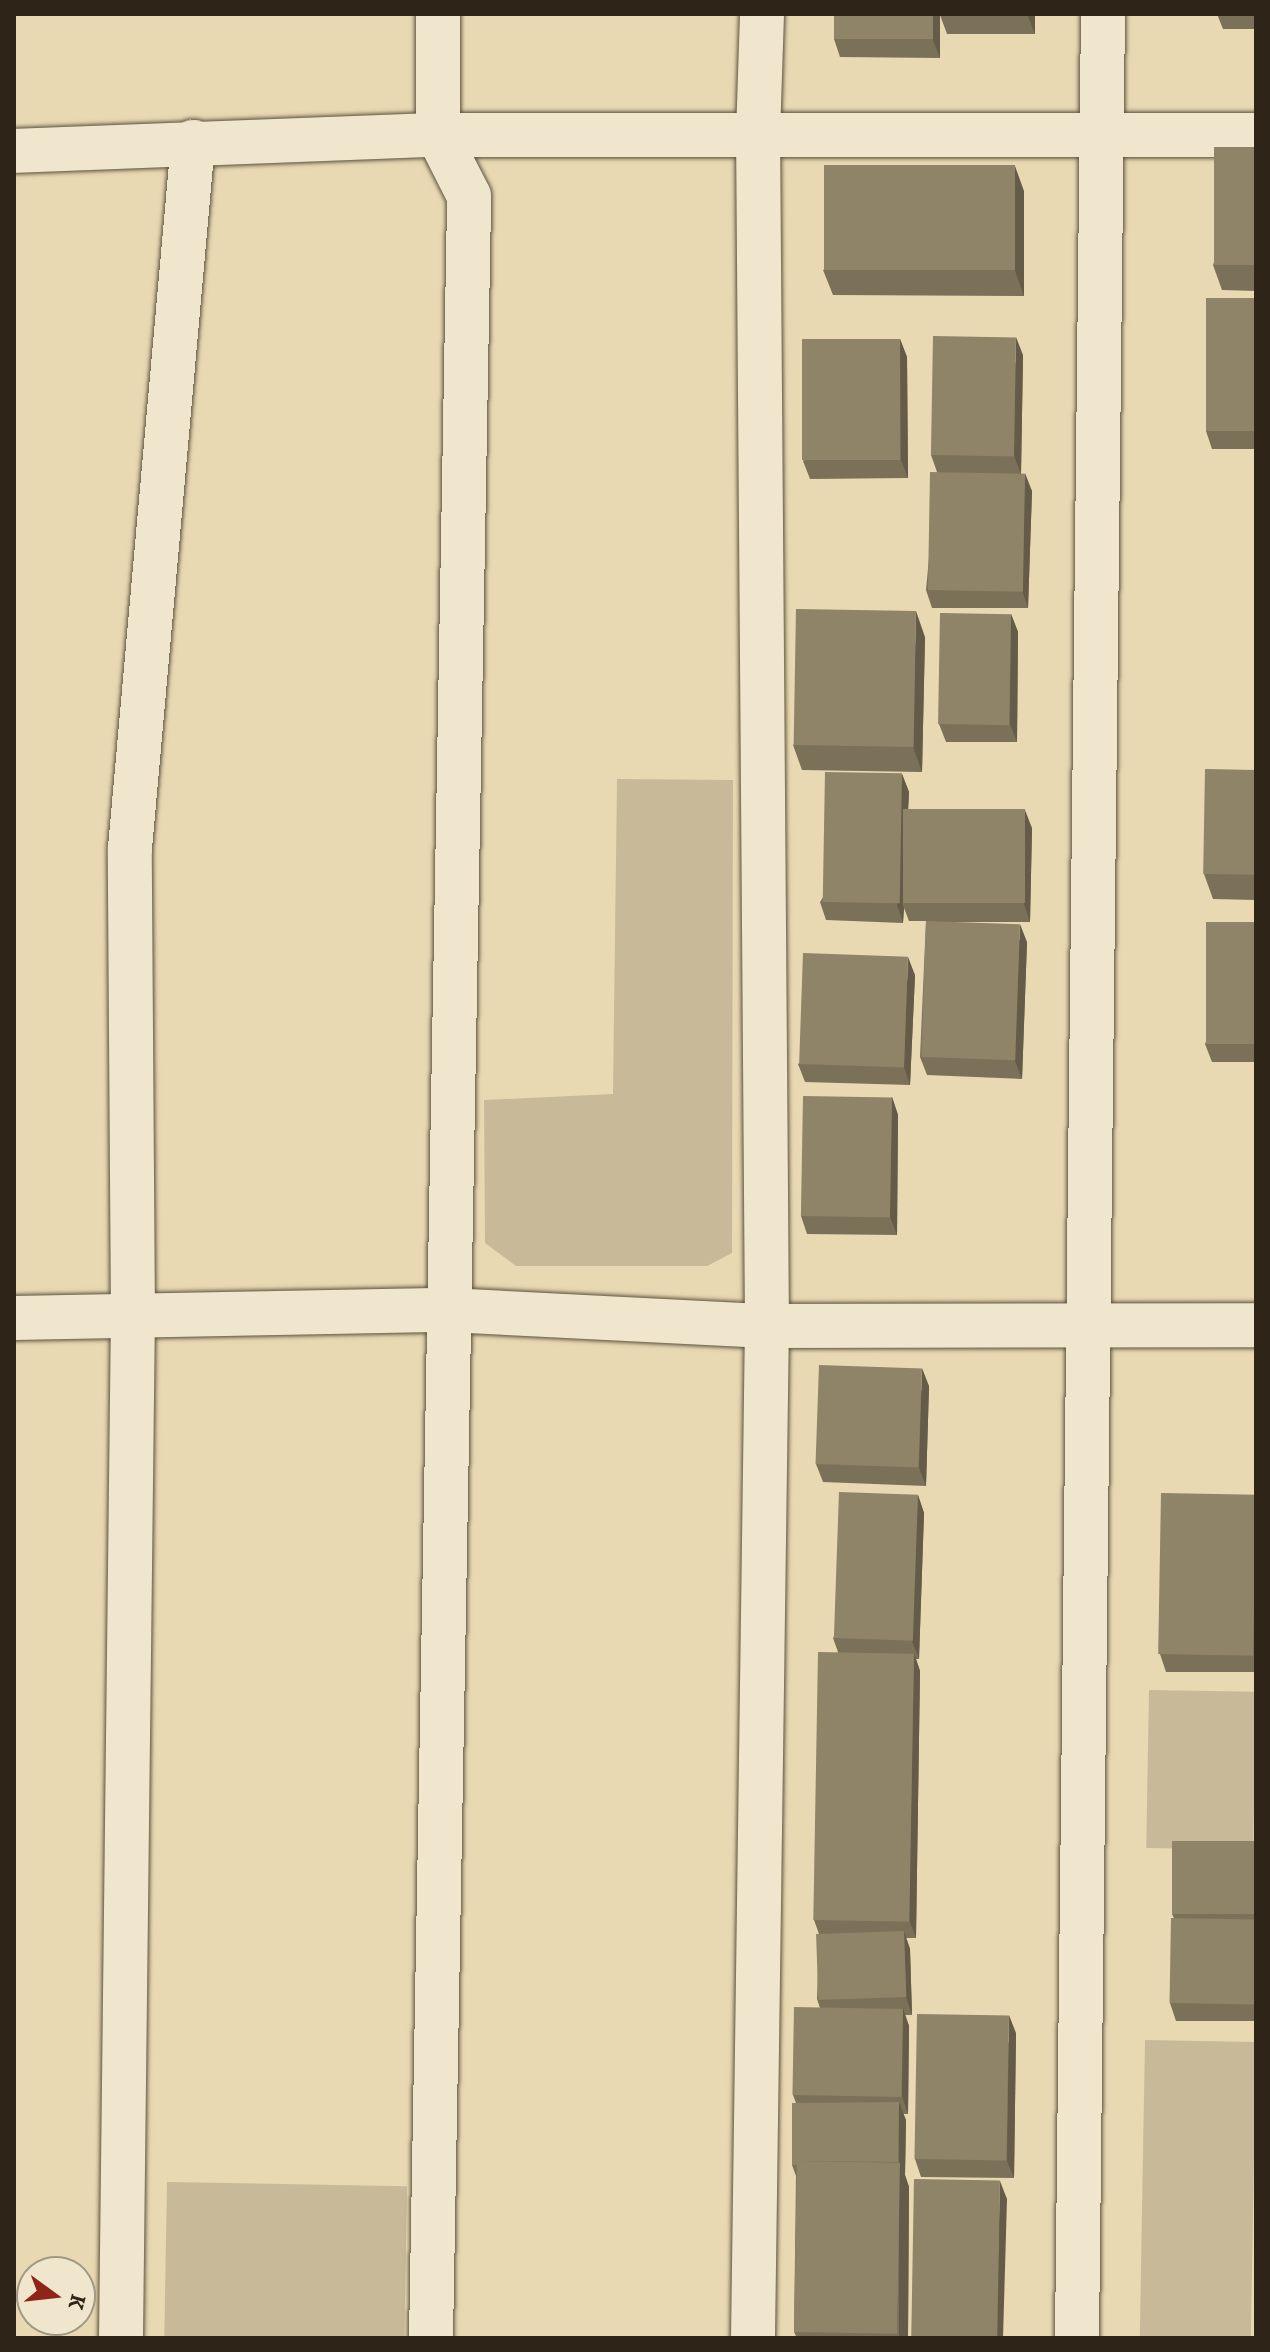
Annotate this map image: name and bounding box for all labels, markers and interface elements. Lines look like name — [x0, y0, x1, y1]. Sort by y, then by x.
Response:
north arrow — [16, 2256, 96, 2336]
text: K — [61, 2291, 94, 2313]

